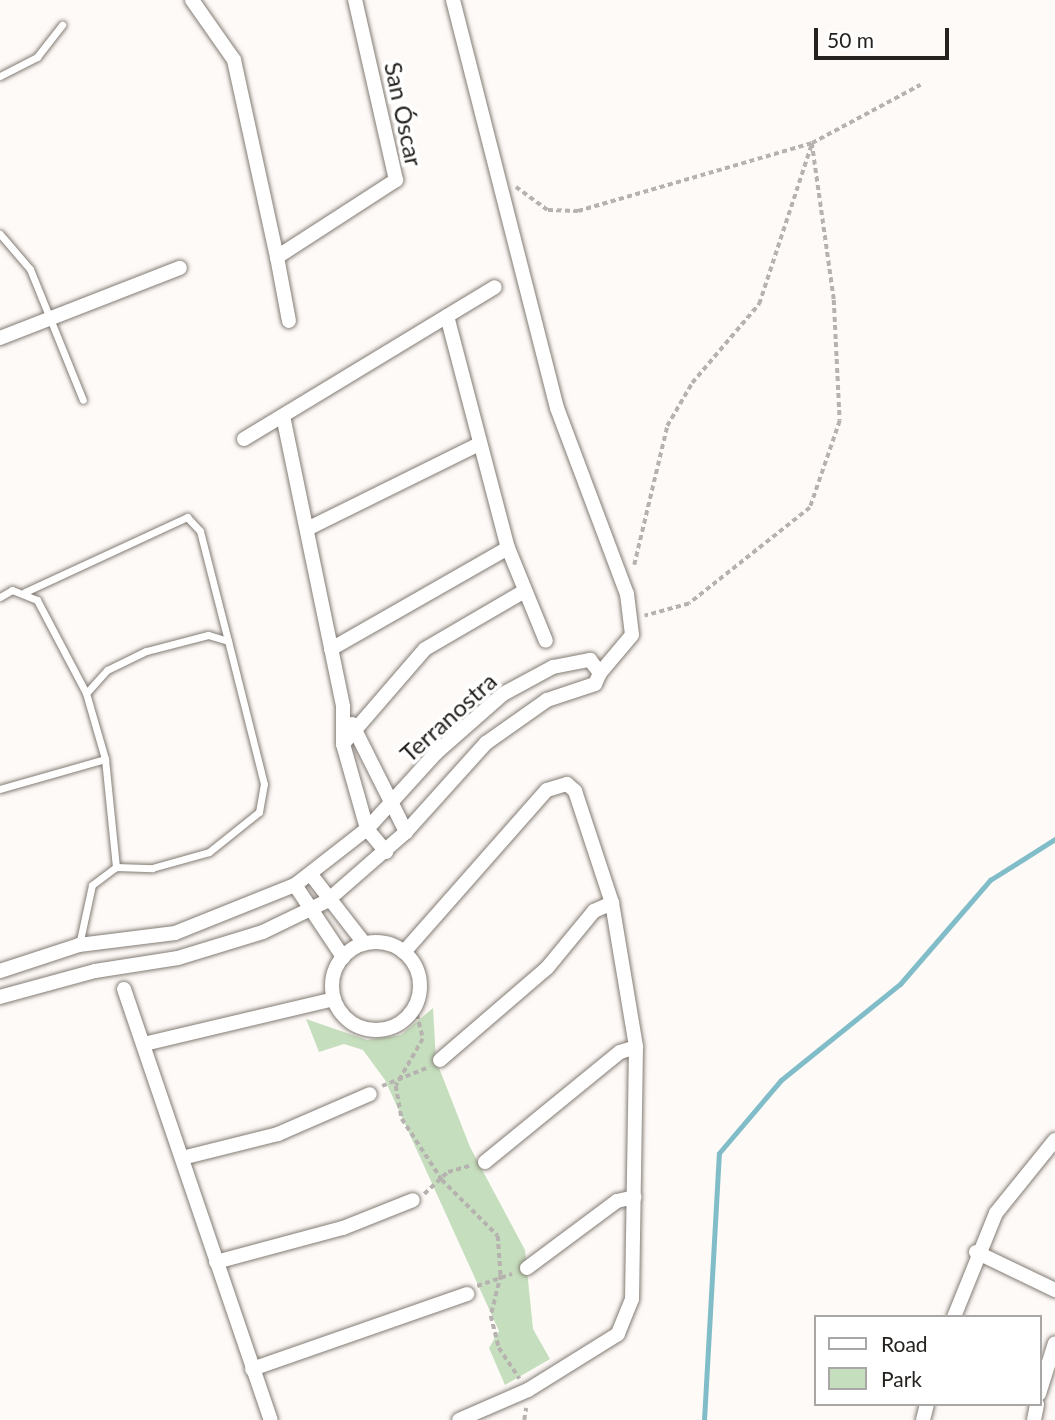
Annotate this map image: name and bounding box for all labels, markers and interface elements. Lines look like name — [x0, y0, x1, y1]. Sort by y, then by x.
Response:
scale bar — [817, 14, 952, 58]
text: 50 m — [827, 27, 874, 52]
street label: San Óscar — [379, 59, 429, 169]
street label: Terranostra — [394, 666, 502, 768]
legend — [814, 1315, 1041, 1406]
text: Road — [881, 1331, 928, 1356]
text: Park — [881, 1366, 922, 1391]

